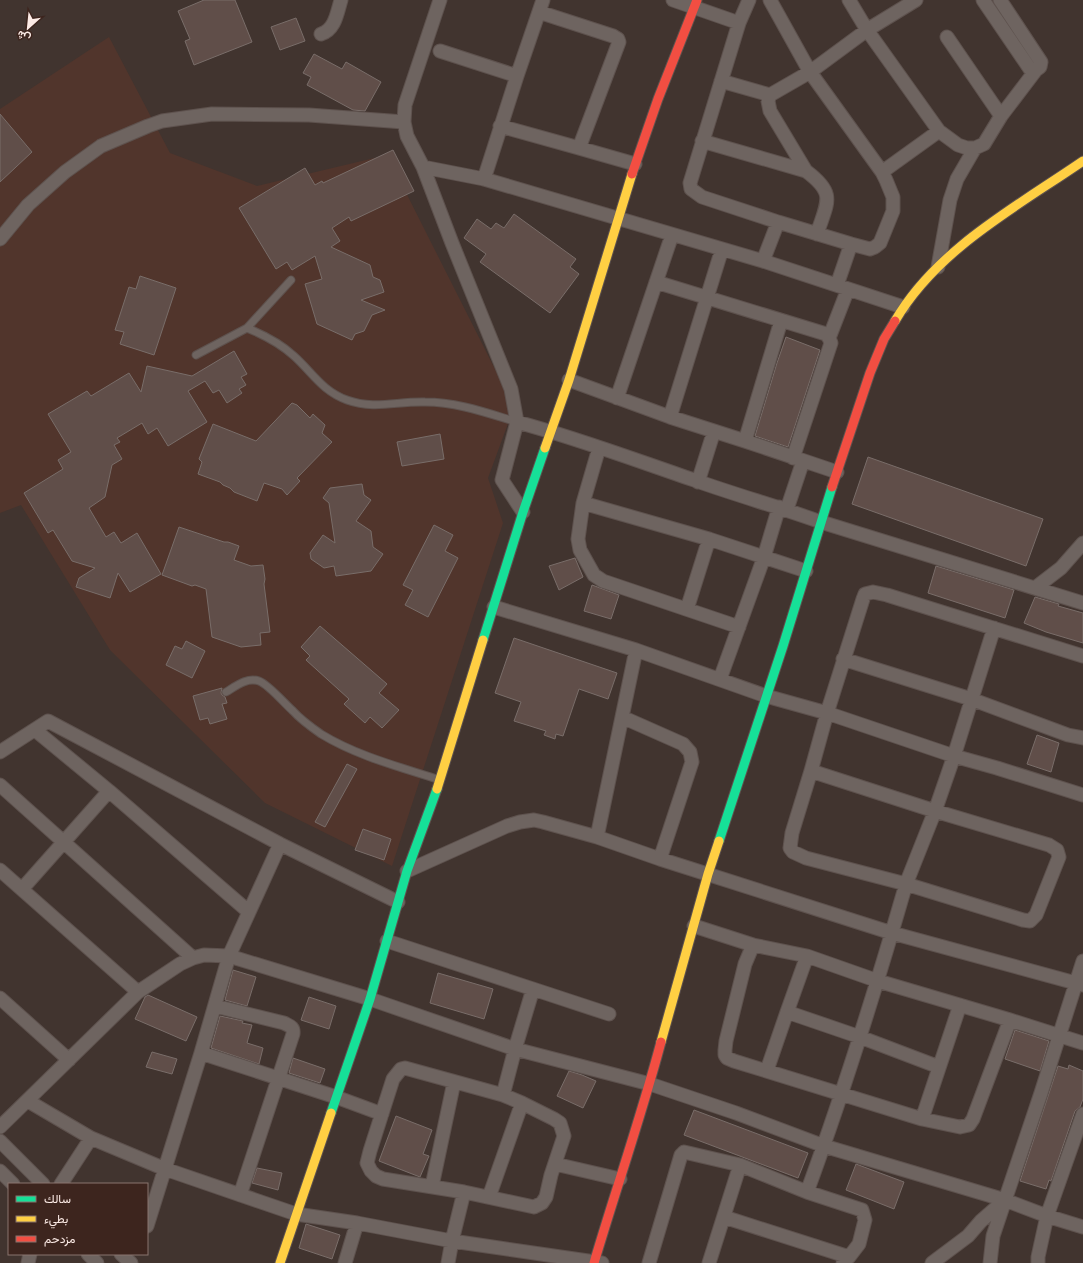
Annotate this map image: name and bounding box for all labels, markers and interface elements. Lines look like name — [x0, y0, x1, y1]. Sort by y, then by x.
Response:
north arrow — [8, 8, 48, 48]
text: ش — [15, 28, 33, 45]
legend — [8, 1183, 148, 1255]
text: سالك — [44, 1192, 71, 1206]
text: بطيء — [44, 1212, 68, 1229]
text: مزدحم — [44, 1232, 75, 1247]

